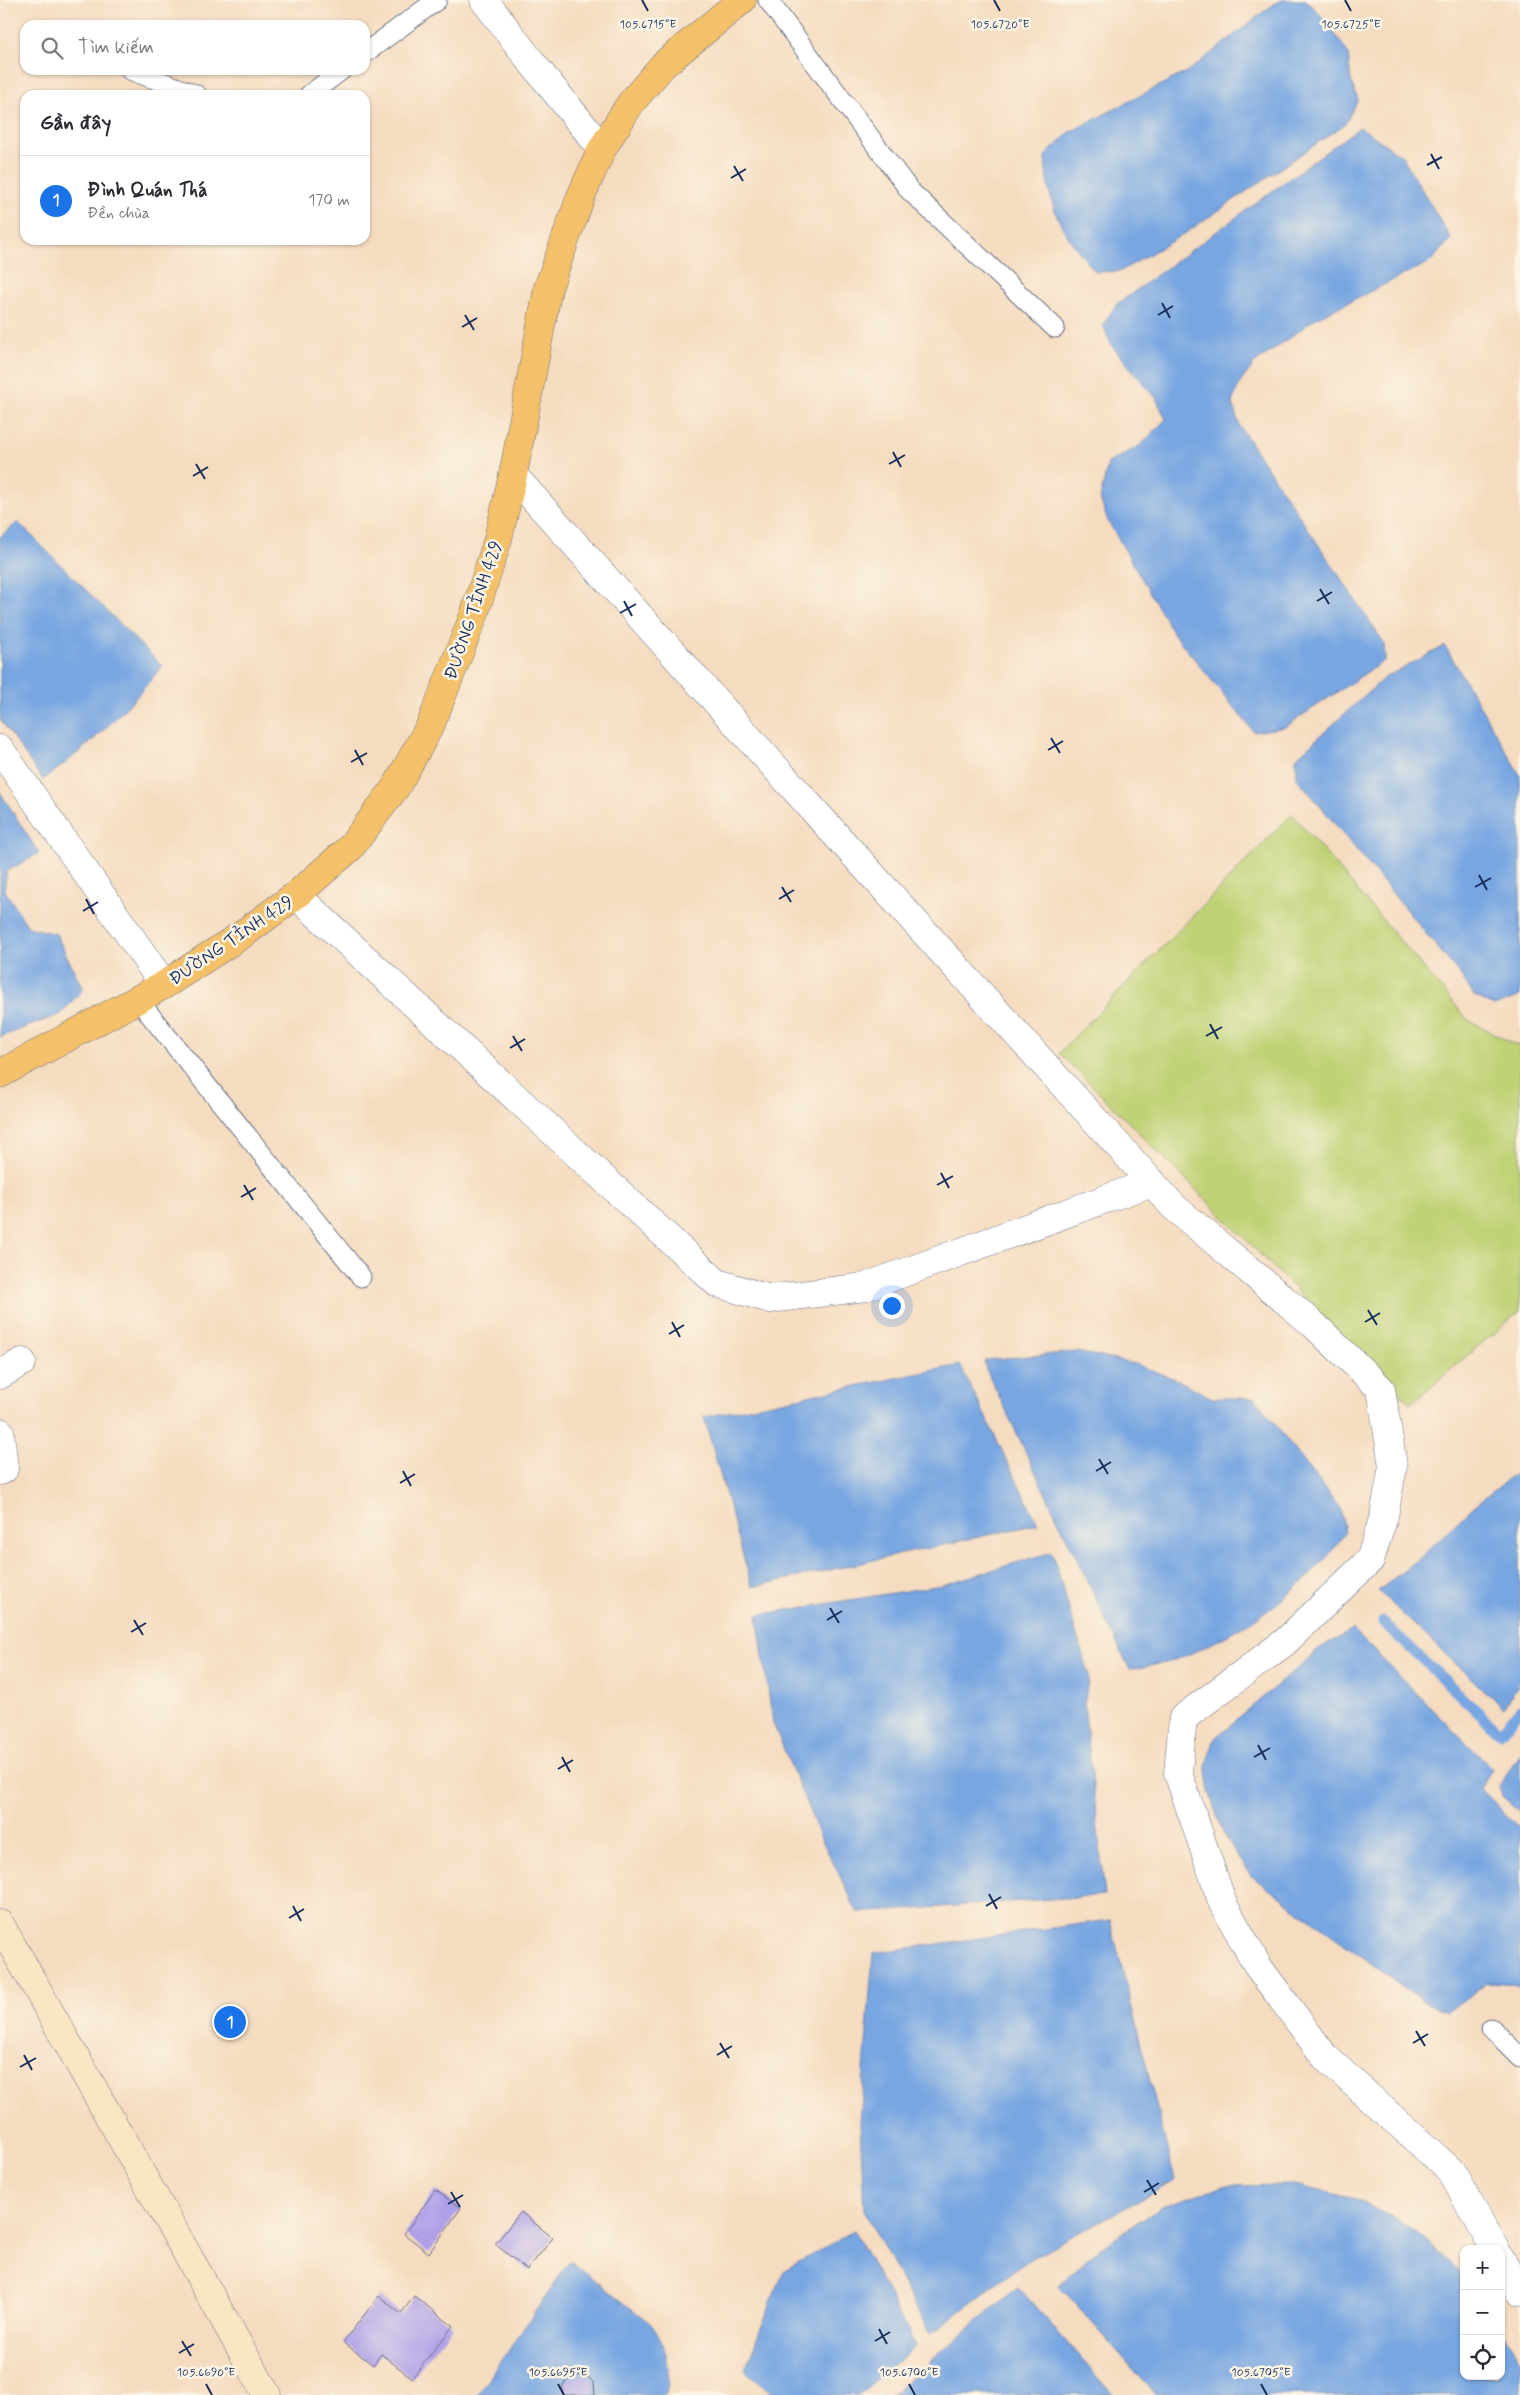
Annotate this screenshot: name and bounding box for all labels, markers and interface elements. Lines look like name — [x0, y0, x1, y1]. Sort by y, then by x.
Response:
text: 105.6715°E — [620, 17, 676, 33]
text: 105.6720°E — [971, 17, 1029, 33]
text: 105.6725°E — [1321, 17, 1381, 33]
search box — [20, 20, 370, 75]
icon: search — [38, 34, 66, 62]
text: Tìm kiếm — [78, 35, 154, 60]
text: Gần đây — [40, 109, 111, 137]
text: Đình Quán Thá — [87, 178, 207, 203]
text: 1 — [52, 190, 60, 211]
text: 170 m — [308, 190, 350, 211]
text: Đền chùa — [87, 203, 150, 224]
street label: ĐƯỜNG TỈNH 429 — [439, 538, 509, 683]
street label: ĐƯỜNG TỈNH 429 — [165, 890, 298, 991]
your location — [879, 1293, 905, 1319]
pin: 1 — [214, 2003, 246, 2041]
map controls — [1460, 2245, 1505, 2380]
button: + — [1460, 2245, 1505, 2290]
button: − — [1460, 2290, 1505, 2335]
button: locate — [1460, 2335, 1505, 2380]
text: 105.6690°E — [177, 2365, 235, 2381]
text: 105.6695°E — [528, 2365, 588, 2381]
text: 105.6700°E — [880, 2365, 938, 2381]
text: 105.6705°E — [1231, 2365, 1291, 2381]

